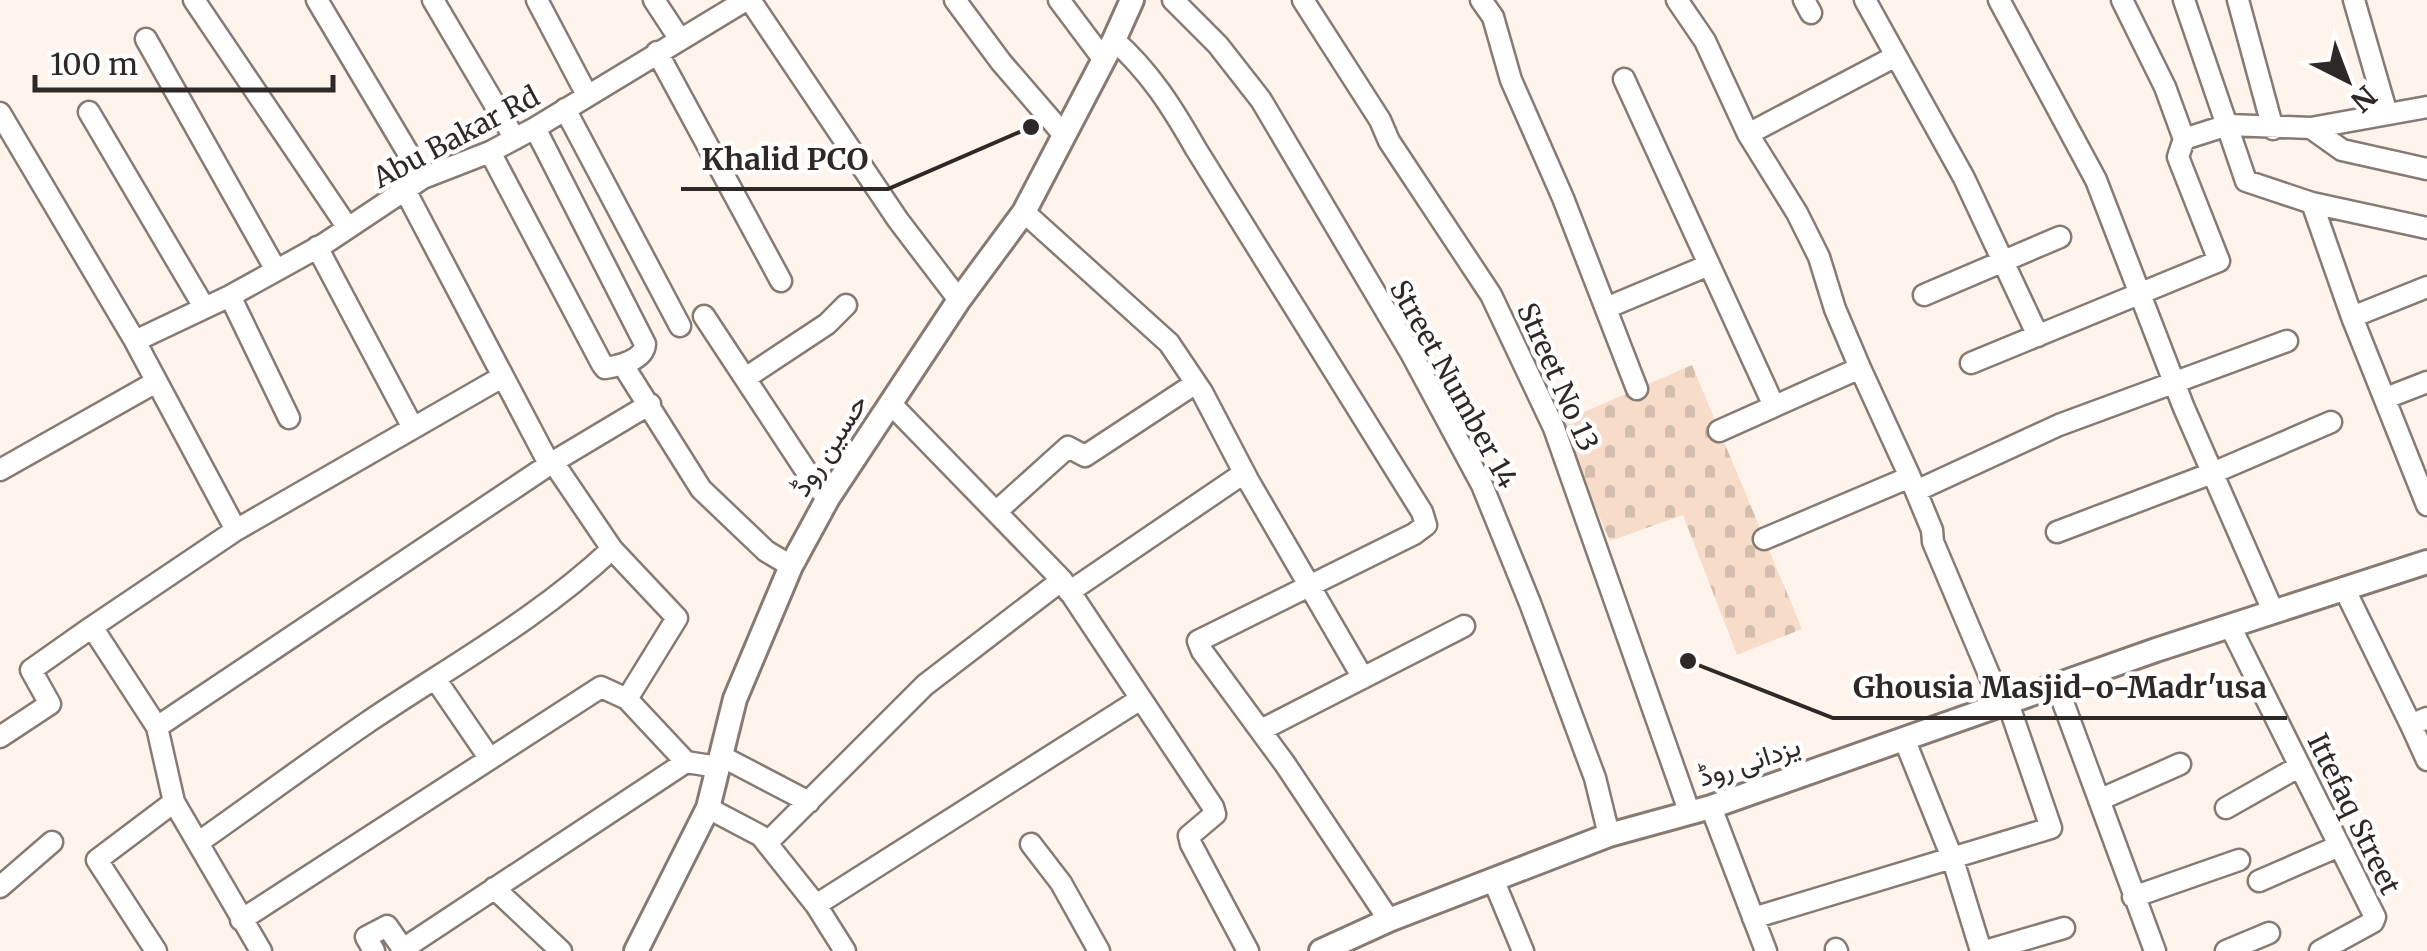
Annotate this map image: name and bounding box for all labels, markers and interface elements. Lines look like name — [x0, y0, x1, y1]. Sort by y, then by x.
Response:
scale bar — [35, 30, 332, 92]
north arrow — [2297, 30, 2397, 130]
text: 100 m — [50, 45, 138, 83]
street label: Abu Bakar Rd — [366, 78, 545, 196]
text: N — [2343, 78, 2384, 119]
callout: Khalid PCO — [681, 129, 888, 189]
text: Khalid PCO — [702, 140, 868, 178]
street label: Street Number 14 — [1382, 274, 1526, 494]
street label: Street No 13 — [1509, 297, 1607, 457]
street label: حسین روڈ — [782, 387, 876, 503]
callout: Ghousia Masjid-o-Madr'usa — [1833, 658, 2287, 718]
text: Ghousia Masjid-o-Madr'usa — [1853, 668, 2267, 706]
street label: یزدانی روڈ — [1693, 728, 1805, 794]
street label: Ittefaq Street — [2300, 728, 2409, 900]

